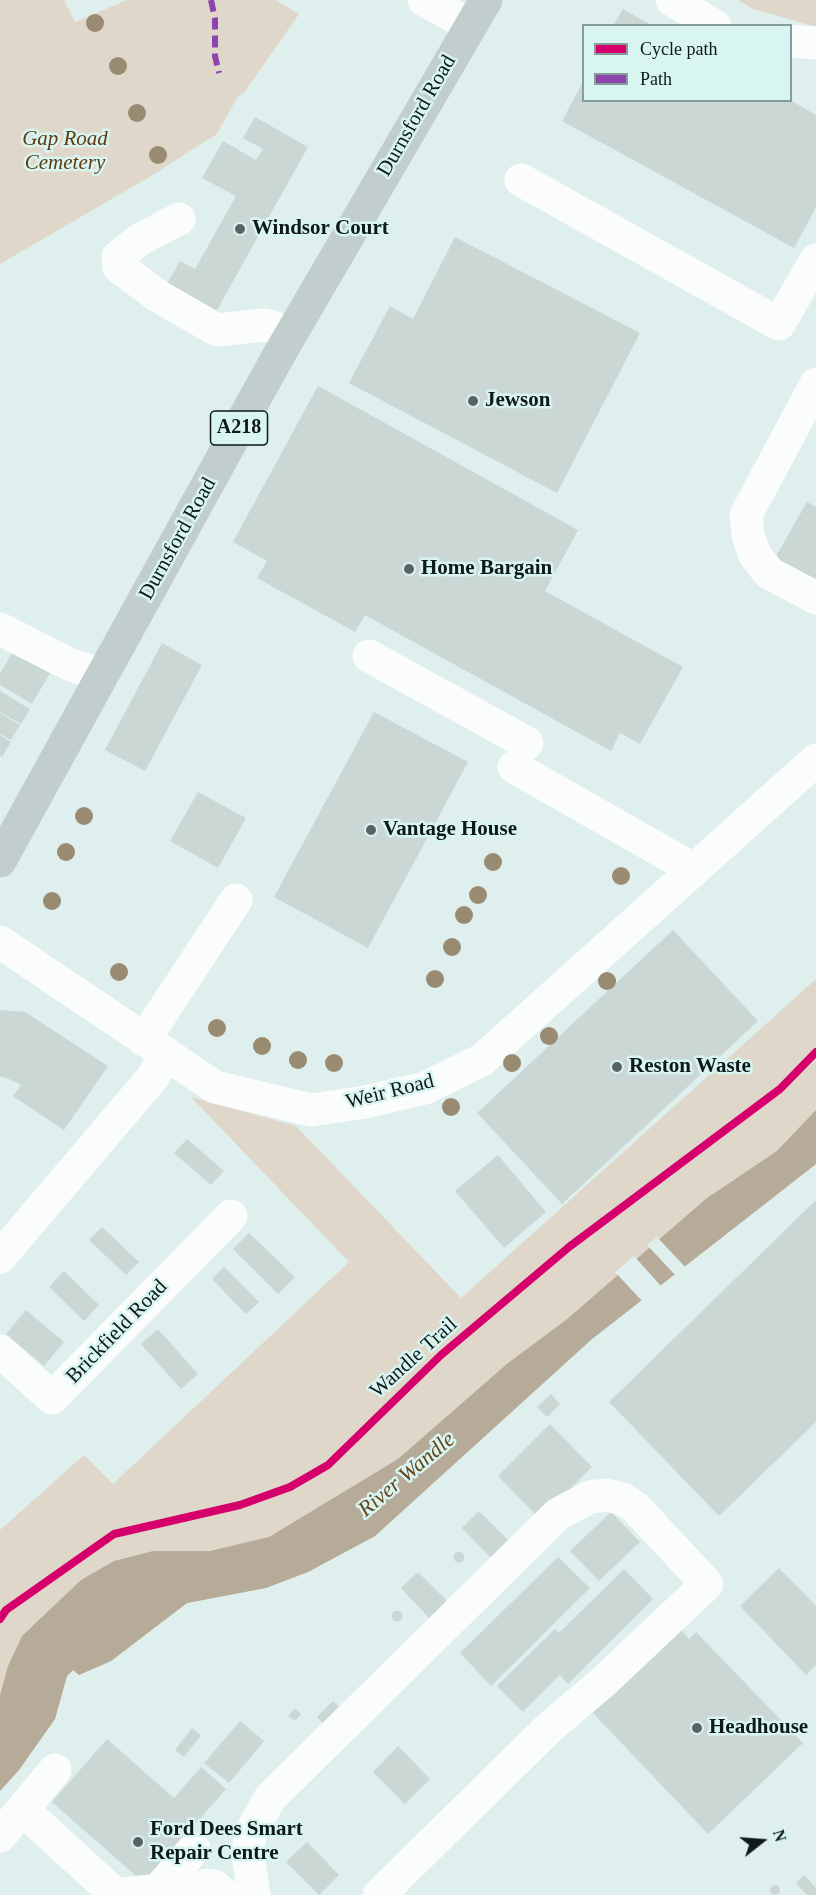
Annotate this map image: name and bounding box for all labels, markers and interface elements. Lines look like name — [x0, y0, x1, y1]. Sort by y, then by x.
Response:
legend — [582, 24, 792, 102]
text: Cycle path — [640, 39, 717, 59]
street label: Durnsford Road — [372, 51, 462, 181]
text: Path — [640, 69, 672, 89]
park label: Gap Road Cemetery — [22, 126, 108, 176]
place label: Windsor Court — [252, 216, 389, 242]
marker: Windsor Court — [233, 222, 247, 236]
place label: Jewson — [485, 388, 550, 414]
marker: Jewson — [466, 394, 480, 408]
road number: A218 — [210, 411, 268, 445]
street label: Durnsford Road — [134, 473, 222, 605]
place label: Home Bargain — [421, 556, 552, 582]
marker: Home Bargain — [402, 562, 416, 576]
place label: Vantage House — [383, 817, 517, 843]
marker: Vantage House — [364, 823, 378, 837]
place label: Reston Waste — [629, 1054, 751, 1080]
marker: Reston Waste — [610, 1060, 624, 1074]
street label: Weir Road — [343, 1069, 437, 1115]
street label: Brickfield Road — [61, 1275, 173, 1389]
street label: Wandle Trail — [365, 1312, 463, 1404]
water label: River Wandle — [353, 1427, 461, 1523]
place label: Headhouse — [709, 1715, 808, 1741]
marker: Headhouse — [690, 1721, 704, 1735]
north arrow — [732, 1811, 792, 1871]
place label: Ford Dees Smart Repair Centre — [150, 1817, 303, 1867]
text: N — [770, 1828, 790, 1844]
marker: Ford Dees Smart Repair Centre — [131, 1835, 145, 1849]

